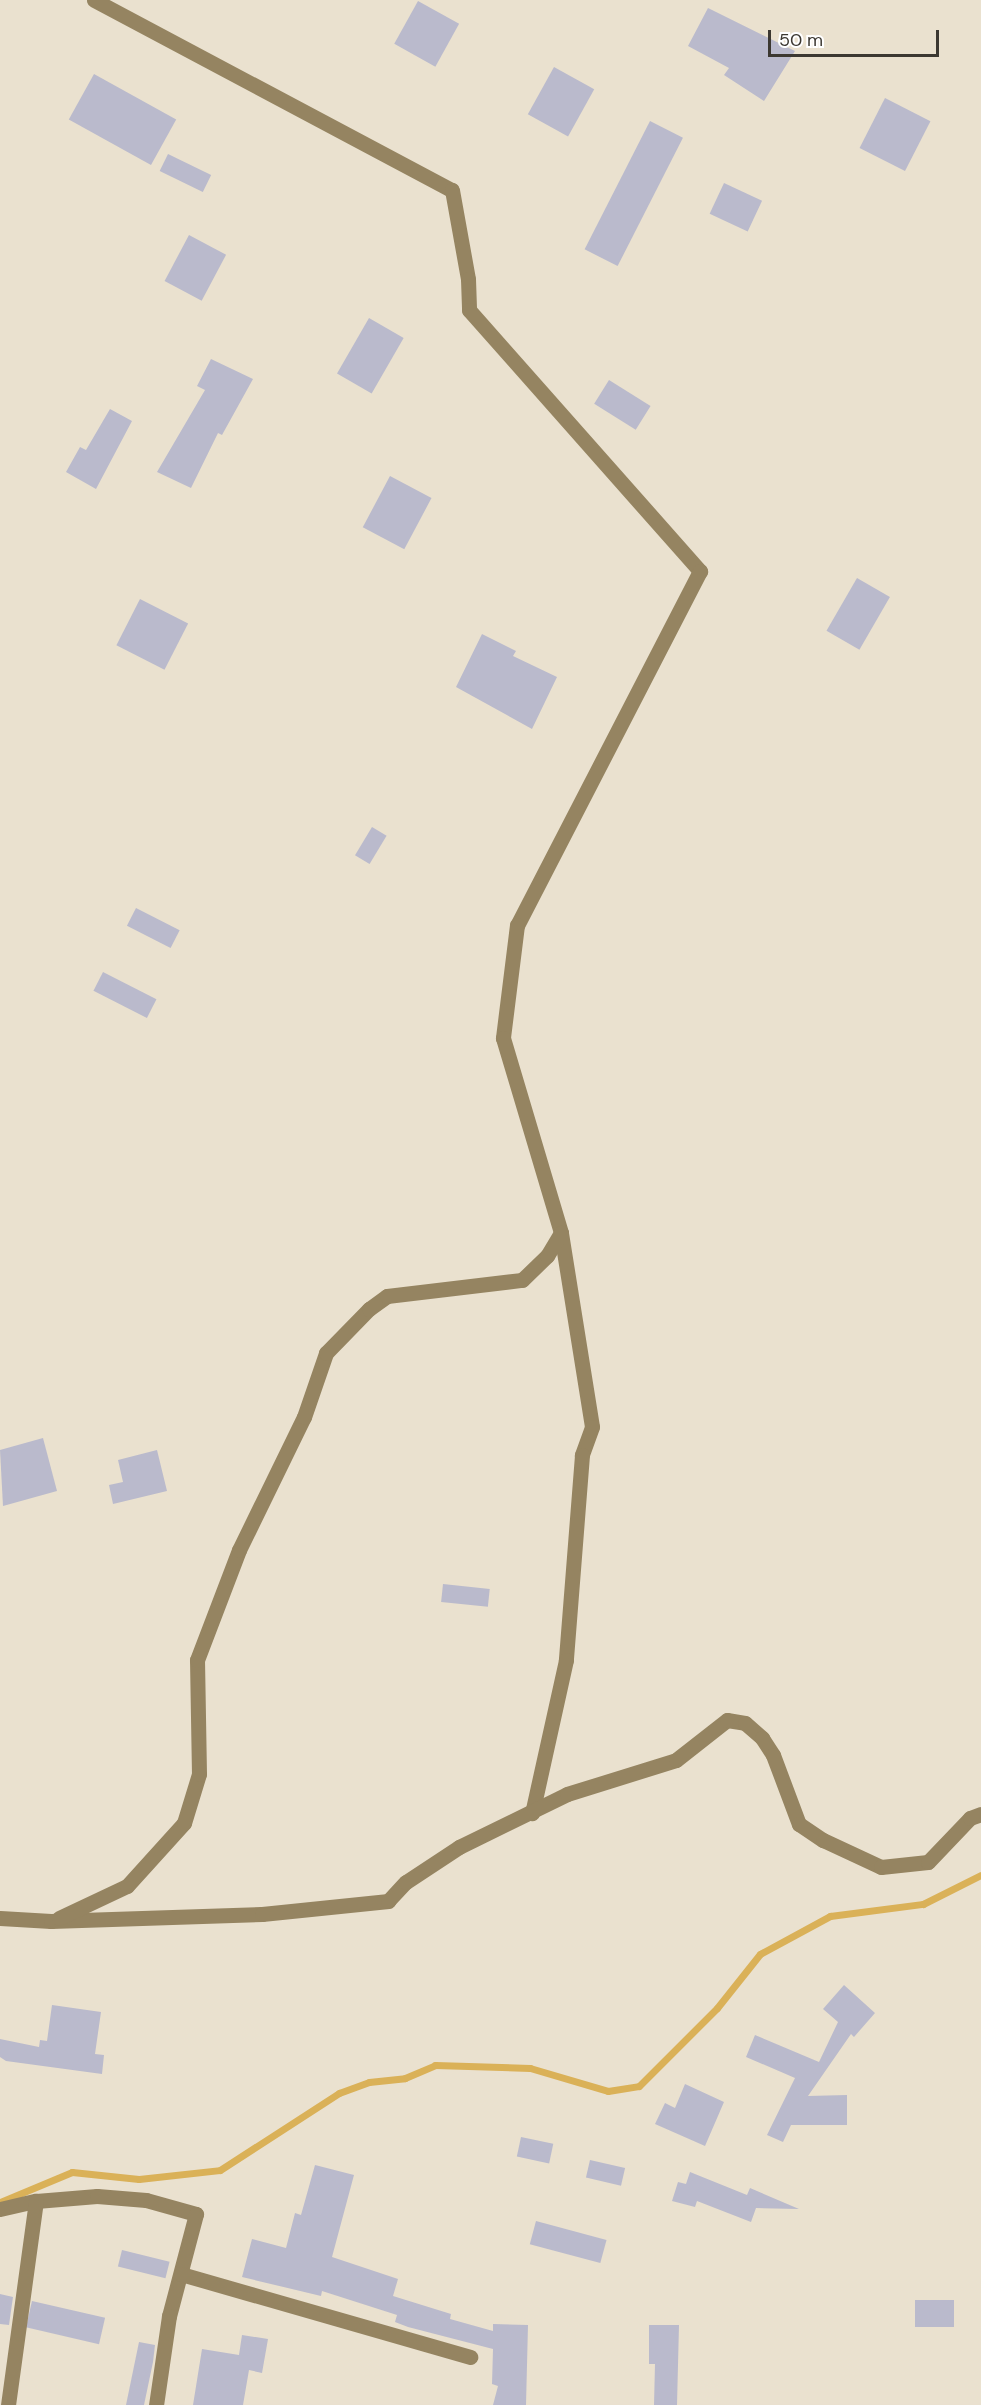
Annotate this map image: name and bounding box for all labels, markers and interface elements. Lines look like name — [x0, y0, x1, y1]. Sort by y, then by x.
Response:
scale bar — [771, 18, 942, 56]
text: 50 m — [779, 28, 823, 52]

